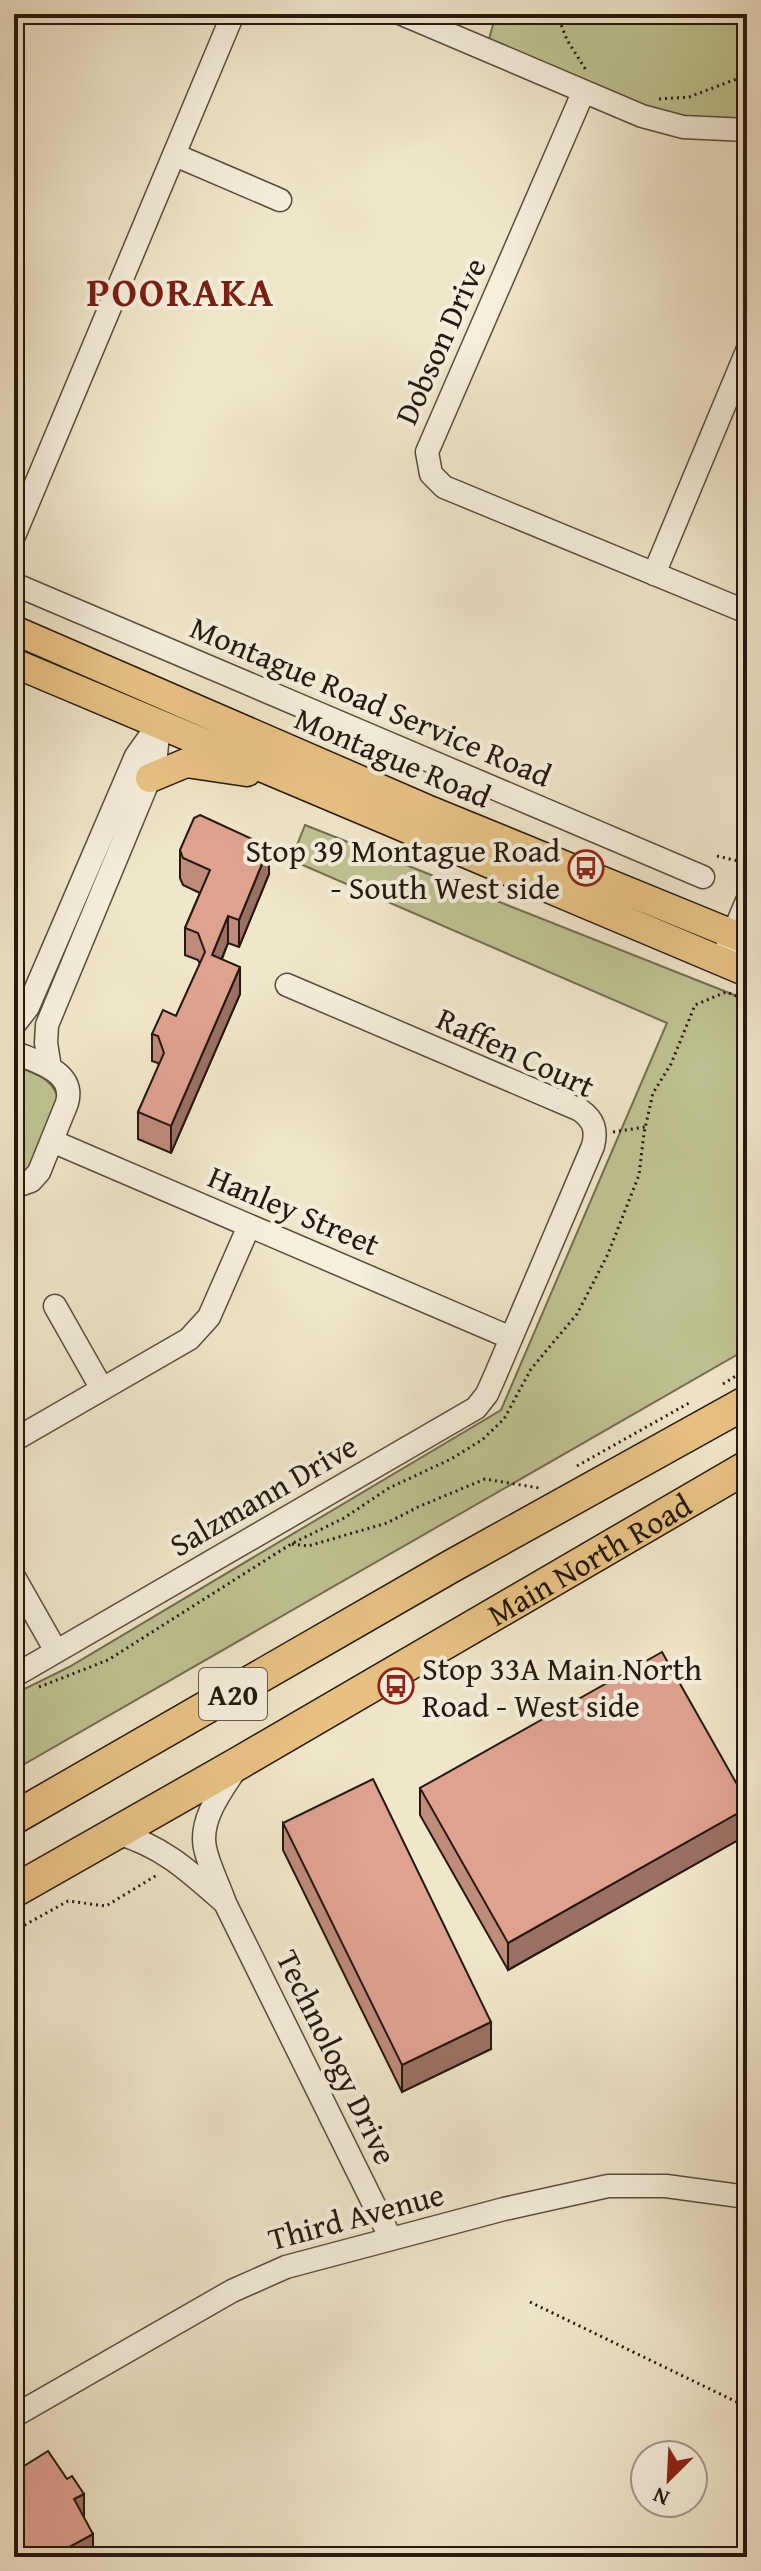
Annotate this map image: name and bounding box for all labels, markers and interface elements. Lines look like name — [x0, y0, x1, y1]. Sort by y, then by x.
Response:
street label: Dobson Drive — [382, 250, 498, 432]
district label: POORAKA — [87, 262, 275, 321]
street label: Montague Road Service Road — [185, 607, 557, 795]
street label: Montague Road — [289, 698, 497, 816]
place label: Stop 39 Montague Road - South West side — [245, 827, 560, 911]
bus stop icon: Stop 39 Montague Road - South West side — [567, 849, 605, 887]
street label: Raffen Court — [429, 995, 603, 1109]
street label: Hanley Street — [201, 1153, 387, 1267]
street label: Salzmann Drive — [160, 1422, 366, 1568]
street label: Main North Road — [478, 1481, 700, 1637]
place label: Stop 33A Main North Road - West side — [422, 1645, 702, 1729]
bus stop icon: Stop 33A Main North Road - West side — [377, 1667, 415, 1705]
road number: A20 — [199, 1668, 267, 1720]
street label: Technology Drive — [265, 1942, 409, 2172]
street label: Third Avenue — [263, 2170, 449, 2262]
north arrow — [629, 2439, 709, 2519]
text: N — [647, 2480, 674, 2515]

